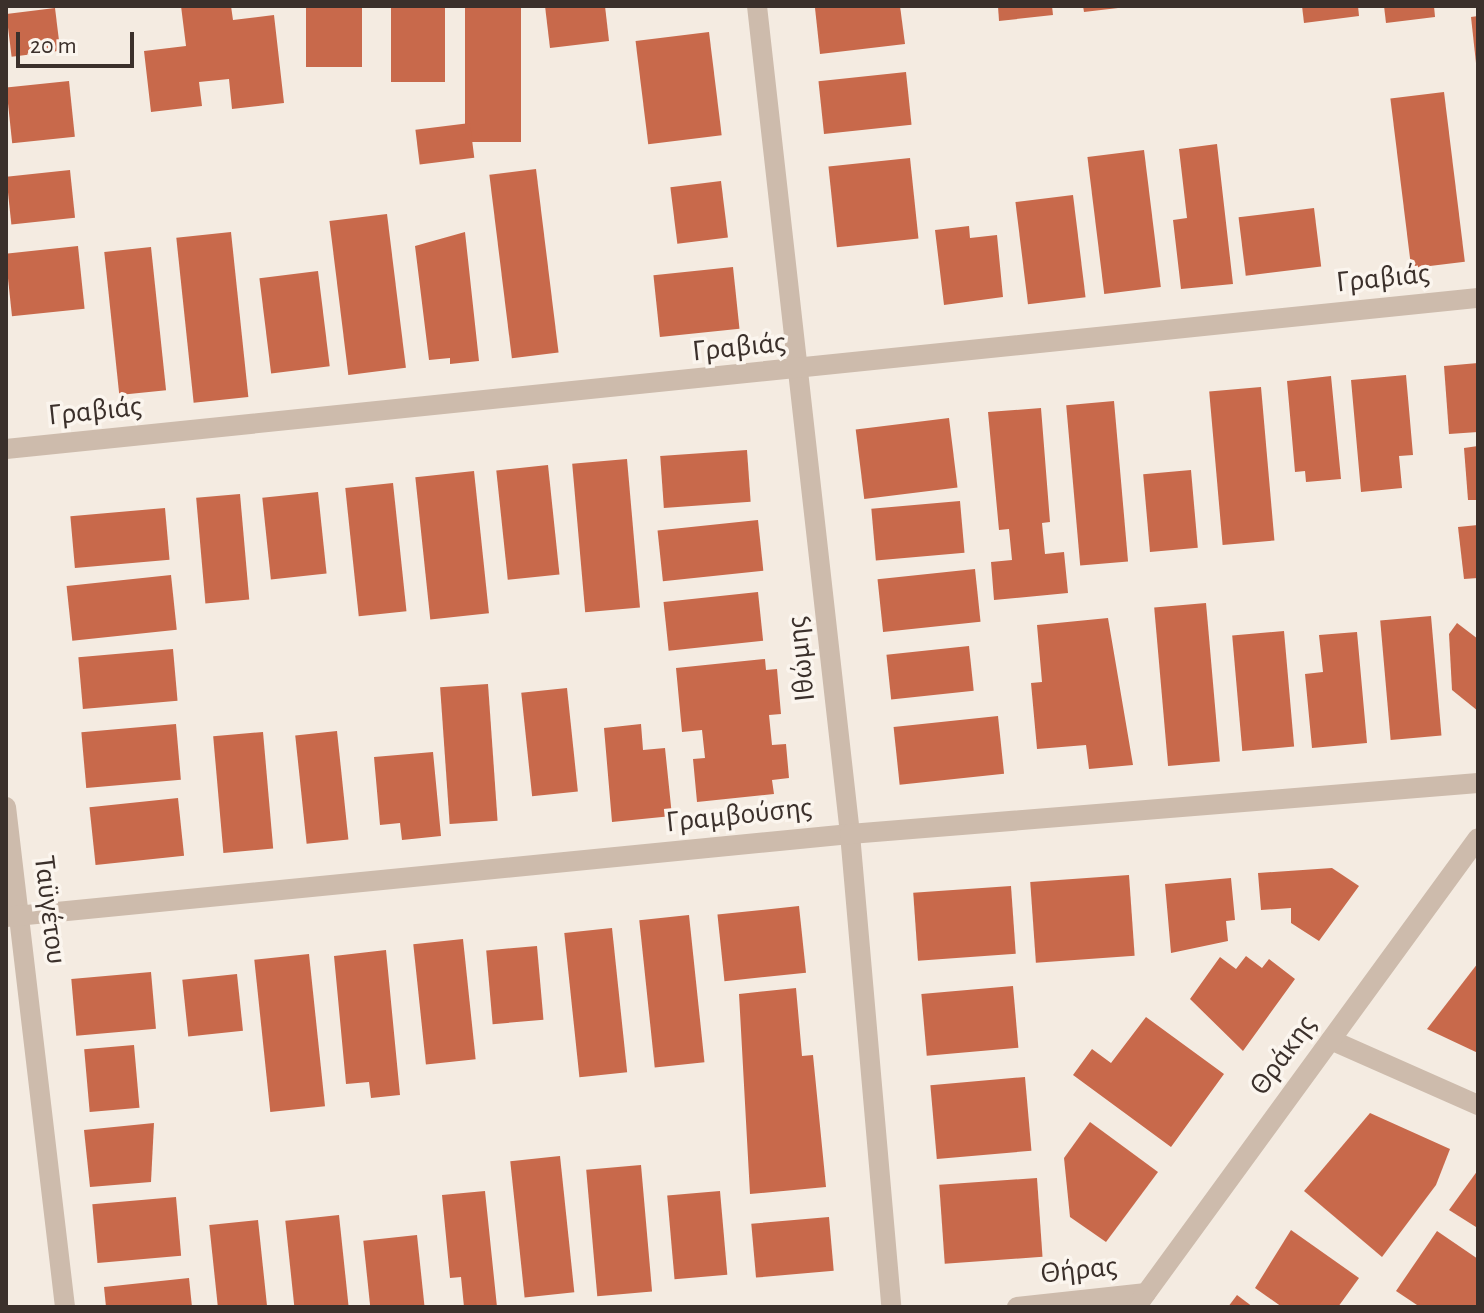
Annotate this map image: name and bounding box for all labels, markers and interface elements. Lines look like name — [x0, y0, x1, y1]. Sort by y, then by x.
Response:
scale bar — [20, 16, 138, 66]
text: 20 m — [30, 34, 77, 58]
street label: Γραβιάς — [1334, 255, 1432, 301]
street label: Γραβιάς — [690, 324, 788, 370]
street label: Γραβιάς — [46, 388, 144, 434]
street label: Ιθώμης — [779, 615, 823, 703]
street label: Γραμβούσης — [664, 789, 814, 841]
street label: Ταϋγέτου — [25, 854, 75, 966]
street label: Θράκης — [1242, 1008, 1324, 1102]
street label: Θήρας — [1039, 1248, 1119, 1292]

